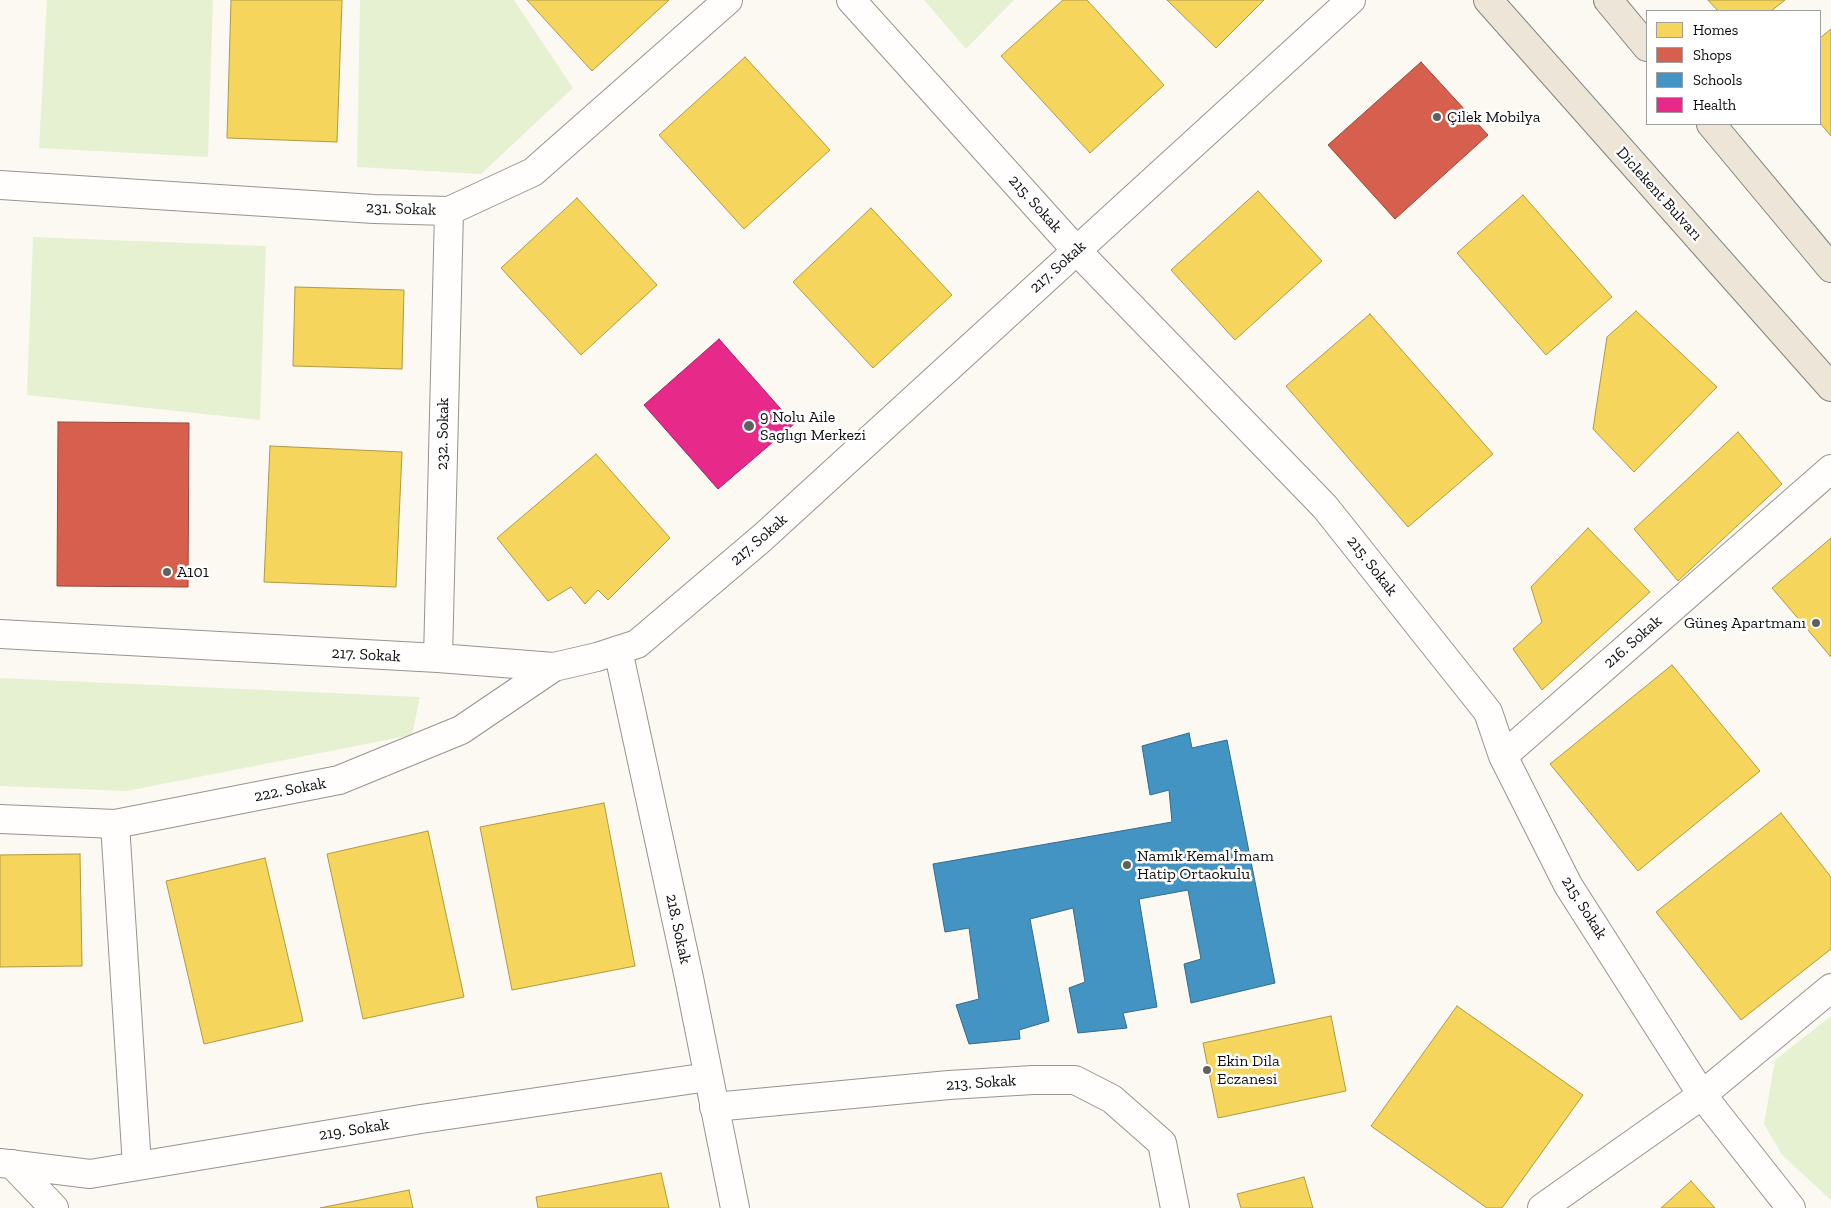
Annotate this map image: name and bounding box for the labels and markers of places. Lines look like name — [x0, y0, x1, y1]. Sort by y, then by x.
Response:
place label: Çilek Mobilya — [1447, 107, 1540, 127]
marker: Çilek Mobilya — [1431, 111, 1443, 123]
place label: 9 Nolu Aile Saglıgı Merkezi — [760, 407, 866, 445]
marker: 9 Nolu Aile Saglıgı Merkezi — [742, 419, 756, 433]
place label: A101 — [177, 562, 209, 582]
marker: A101 — [161, 566, 173, 578]
place label: Güneş Apartmanı — [1684, 613, 1806, 633]
marker: Güneş Apartmanı — [1810, 617, 1822, 629]
place label: Namık Kemal İmam Hatip Ortaokulu — [1137, 846, 1274, 884]
marker: Namık Kemal İmam Hatip Ortaokulu — [1121, 859, 1133, 871]
place label: Ekin Dila Eczanesi — [1217, 1051, 1280, 1089]
marker: Ekin Dila Eczanesi — [1201, 1064, 1213, 1076]

